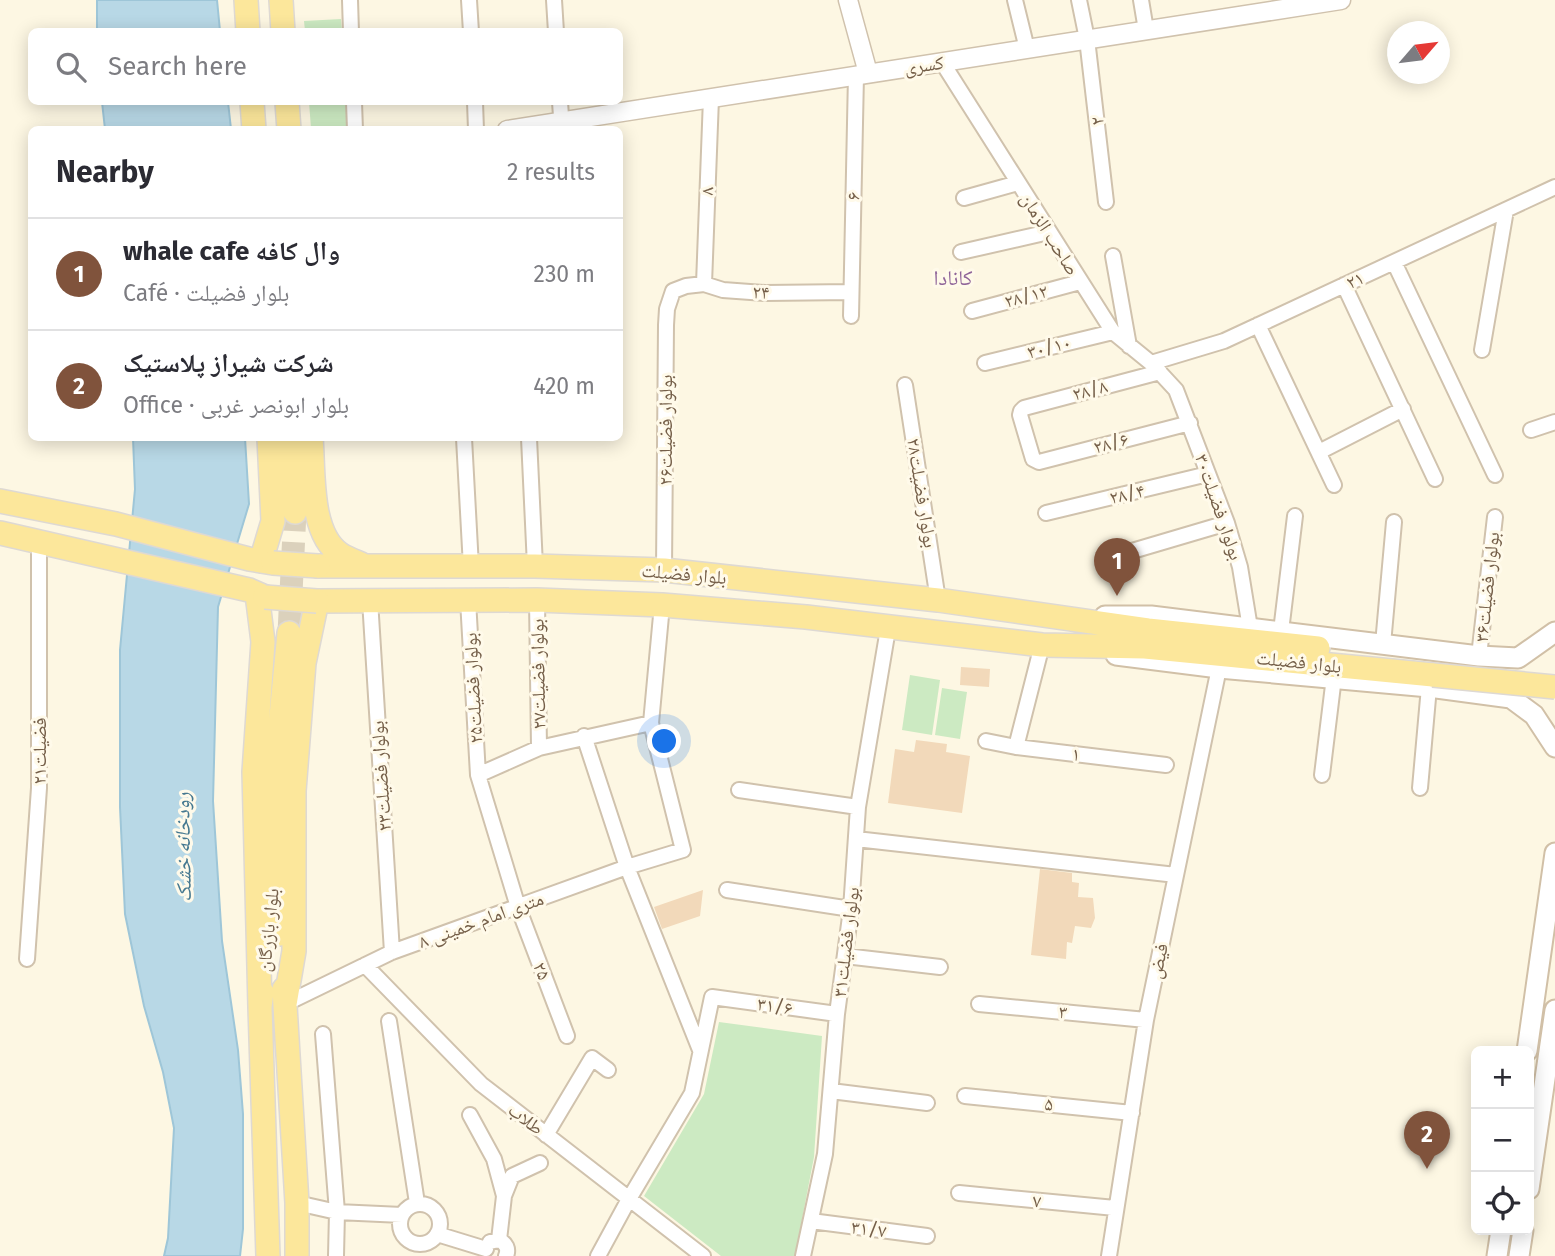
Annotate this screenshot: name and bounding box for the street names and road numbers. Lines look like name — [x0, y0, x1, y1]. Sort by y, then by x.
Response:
street label: کسری — [903, 51, 945, 79]
street label: ۲ — [1085, 115, 1109, 127]
street label: ۸ — [695, 186, 719, 196]
street label: صاحب الزمان — [1016, 188, 1084, 280]
street label: ۶ — [841, 192, 865, 200]
street label: ۲۱ — [1342, 266, 1368, 294]
street label: ۲۸/۱۲ — [1002, 279, 1050, 313]
street label: ۲۴ — [752, 280, 770, 304]
street label: ۳۰/۱۰ — [1025, 331, 1073, 363]
street label: ۲۸/۸ — [1070, 374, 1111, 406]
street label: بولوار فضیلت۲۶ — [654, 375, 677, 485]
street label: ۲۸/۶ — [1091, 427, 1131, 459]
street label: بولوار فضیلت۲۸ — [902, 436, 942, 550]
street label: بولوار فضیلت۳۰ — [1190, 451, 1248, 563]
street label: ۲۸/۴ — [1107, 479, 1147, 509]
street label: بولوار فضیلت۳۶ — [1470, 531, 1504, 643]
street label: بلوار فضیلت — [640, 559, 728, 589]
street label: بولوار فضیلت۲۷ — [526, 618, 550, 730]
street label: بولوار فضیلت۲۵ — [459, 632, 487, 744]
street label: بلوار فضیلت — [1255, 646, 1343, 678]
street label: فضیلت۲۱ — [28, 718, 51, 784]
street label: بولوار فضیلت۲۳ — [366, 720, 396, 832]
street label: ۱ — [1070, 742, 1082, 766]
street label: بولوار فضیلت۳۱ — [828, 886, 864, 998]
street label: بلوار بازرگان — [252, 887, 284, 973]
street label: ۸ متری امام خمینی — [415, 887, 547, 955]
street label: فیض — [1143, 941, 1173, 981]
street label: ۲۵ — [528, 959, 556, 983]
street label: ۳۱/۶ — [756, 992, 794, 1020]
street label: ۳ — [1058, 1000, 1068, 1024]
street label: ۵ — [1044, 1092, 1054, 1116]
street label: طلاب — [504, 1098, 548, 1140]
street label: ۷ — [1032, 1189, 1043, 1213]
street label: ۳۱/۷ — [850, 1215, 888, 1243]

